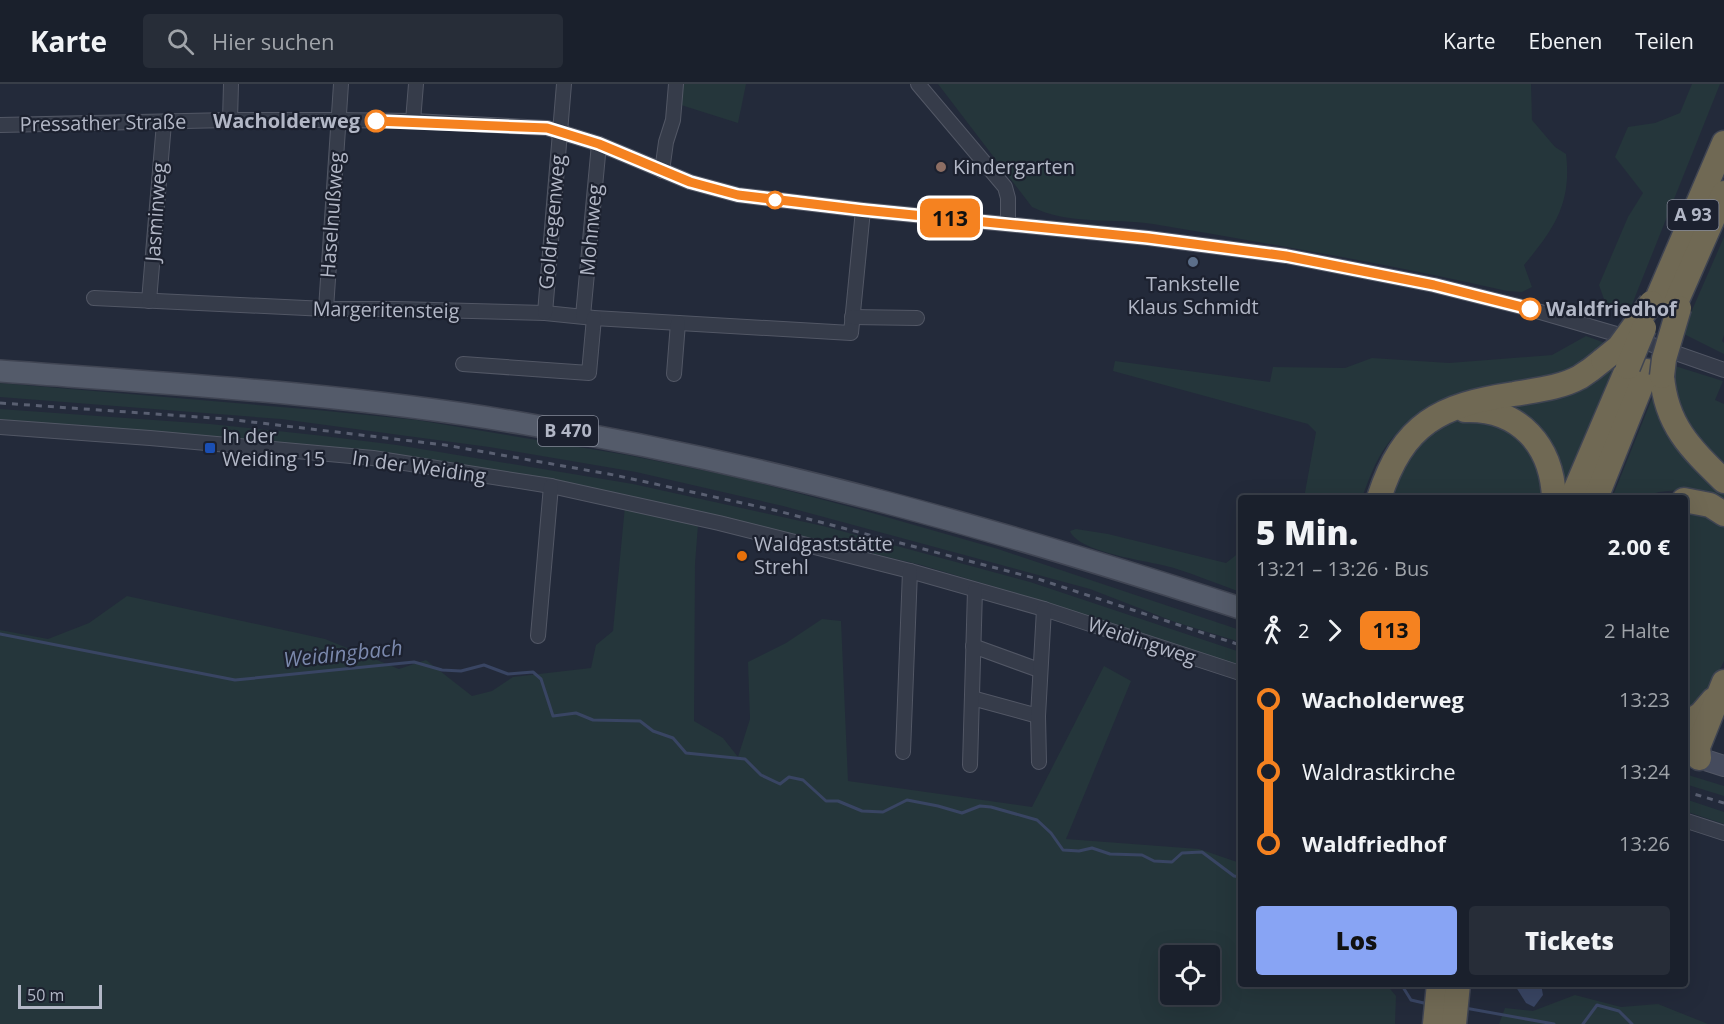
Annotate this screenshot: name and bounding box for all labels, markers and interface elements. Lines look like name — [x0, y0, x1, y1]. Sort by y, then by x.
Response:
search box — [143, 14, 563, 68]
text: Karte — [30, 22, 107, 60]
icon: search — [164, 25, 197, 58]
text: Hier suchen — [212, 26, 335, 56]
text: Karte — [1443, 27, 1496, 55]
text: Ebenen — [1529, 27, 1602, 55]
text: Teilen — [1635, 27, 1694, 55]
place label: Wacholderweg — [213, 107, 361, 134]
street label: Pressather Straße — [19, 108, 187, 137]
marker: Wacholderweg — [365, 110, 387, 132]
street label: Haselnußweg — [314, 151, 349, 279]
street label: Goldregenweg — [532, 153, 571, 290]
place label: Kindergarten — [953, 153, 1075, 180]
marker: Kindergarten — [934, 160, 948, 174]
street label: Jasminweg — [138, 161, 172, 264]
street label: Mohnweg — [573, 183, 608, 277]
unlabelled marker — [766, 191, 784, 209]
line badge: 113 — [916, 198, 984, 238]
road number: A 93 — [1668, 200, 1718, 230]
text: 113 — [932, 204, 968, 232]
marker: Tankstelle Klaus Schmidt — [1186, 255, 1200, 269]
place label: Tankstelle Klaus Schmidt — [1127, 270, 1259, 320]
street label: Margeritensteig — [312, 295, 460, 324]
place label: Waldfriedhof — [1546, 295, 1678, 322]
marker: Waldfriedhof — [1519, 298, 1541, 320]
road number: B 470 — [538, 416, 598, 446]
place label: In der Weiding 15 — [222, 422, 325, 472]
marker: In der Weiding 15 — [203, 441, 217, 455]
street label: In der Weiding — [350, 444, 488, 489]
text: 5 Min. — [1256, 510, 1358, 555]
place label: Waldgaststätte Strehl — [754, 530, 893, 580]
text: 2.00 € — [1608, 531, 1670, 561]
marker: Waldgaststätte Strehl — [735, 549, 749, 563]
text: 13:21 – 13:26 · Bus — [1256, 555, 1429, 582]
street label: Weidingweg — [1084, 610, 1200, 671]
icon: walk — [1256, 614, 1289, 647]
icon: forward — [1318, 614, 1351, 647]
text: 113 — [1372, 616, 1408, 644]
text: 2 — [1298, 617, 1309, 644]
text: 2 Halte — [1604, 617, 1670, 644]
water label: Weidingbach — [282, 633, 404, 673]
text: Wacholderweg — [1302, 684, 1464, 714]
text: 13:23 — [1619, 686, 1670, 713]
text: Waldrastkirche — [1302, 756, 1456, 786]
text: 13:24 — [1619, 758, 1670, 785]
text: Waldfriedhof — [1302, 828, 1446, 858]
text: 13:26 — [1619, 830, 1670, 857]
button: Los — [1256, 906, 1457, 975]
button: Tickets — [1469, 906, 1670, 975]
map controls — [1160, 945, 1220, 1005]
button: locate — [1160, 945, 1220, 1005]
scale bar — [18, 982, 102, 1010]
text: 50 m — [27, 984, 64, 1006]

